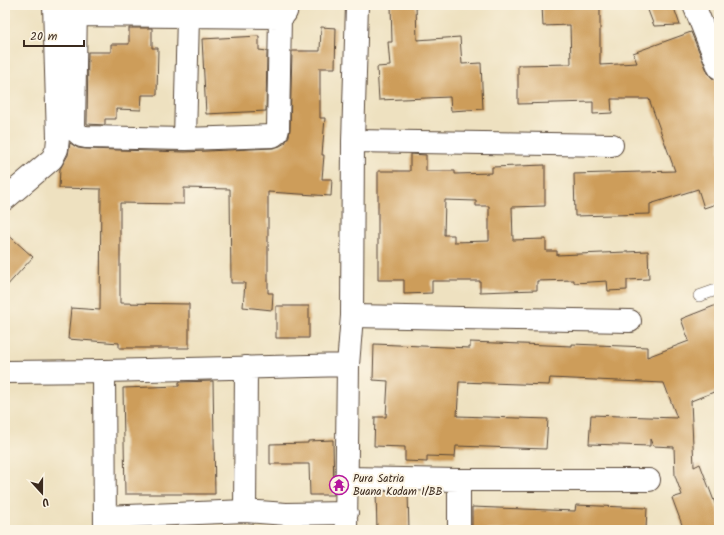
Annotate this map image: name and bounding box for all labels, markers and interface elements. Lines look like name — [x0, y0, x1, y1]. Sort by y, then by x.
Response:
scale bar — [24, 22, 84, 48]
text: 20 m — [30, 27, 58, 46]
place label: Pura Satria Buana Kodam I/BB — [353, 470, 443, 501]
north arrow — [22, 473, 62, 513]
temple icon: Pura Satria Buana Kodam I/BB — [328, 474, 350, 496]
text: U — [39, 492, 52, 511]

